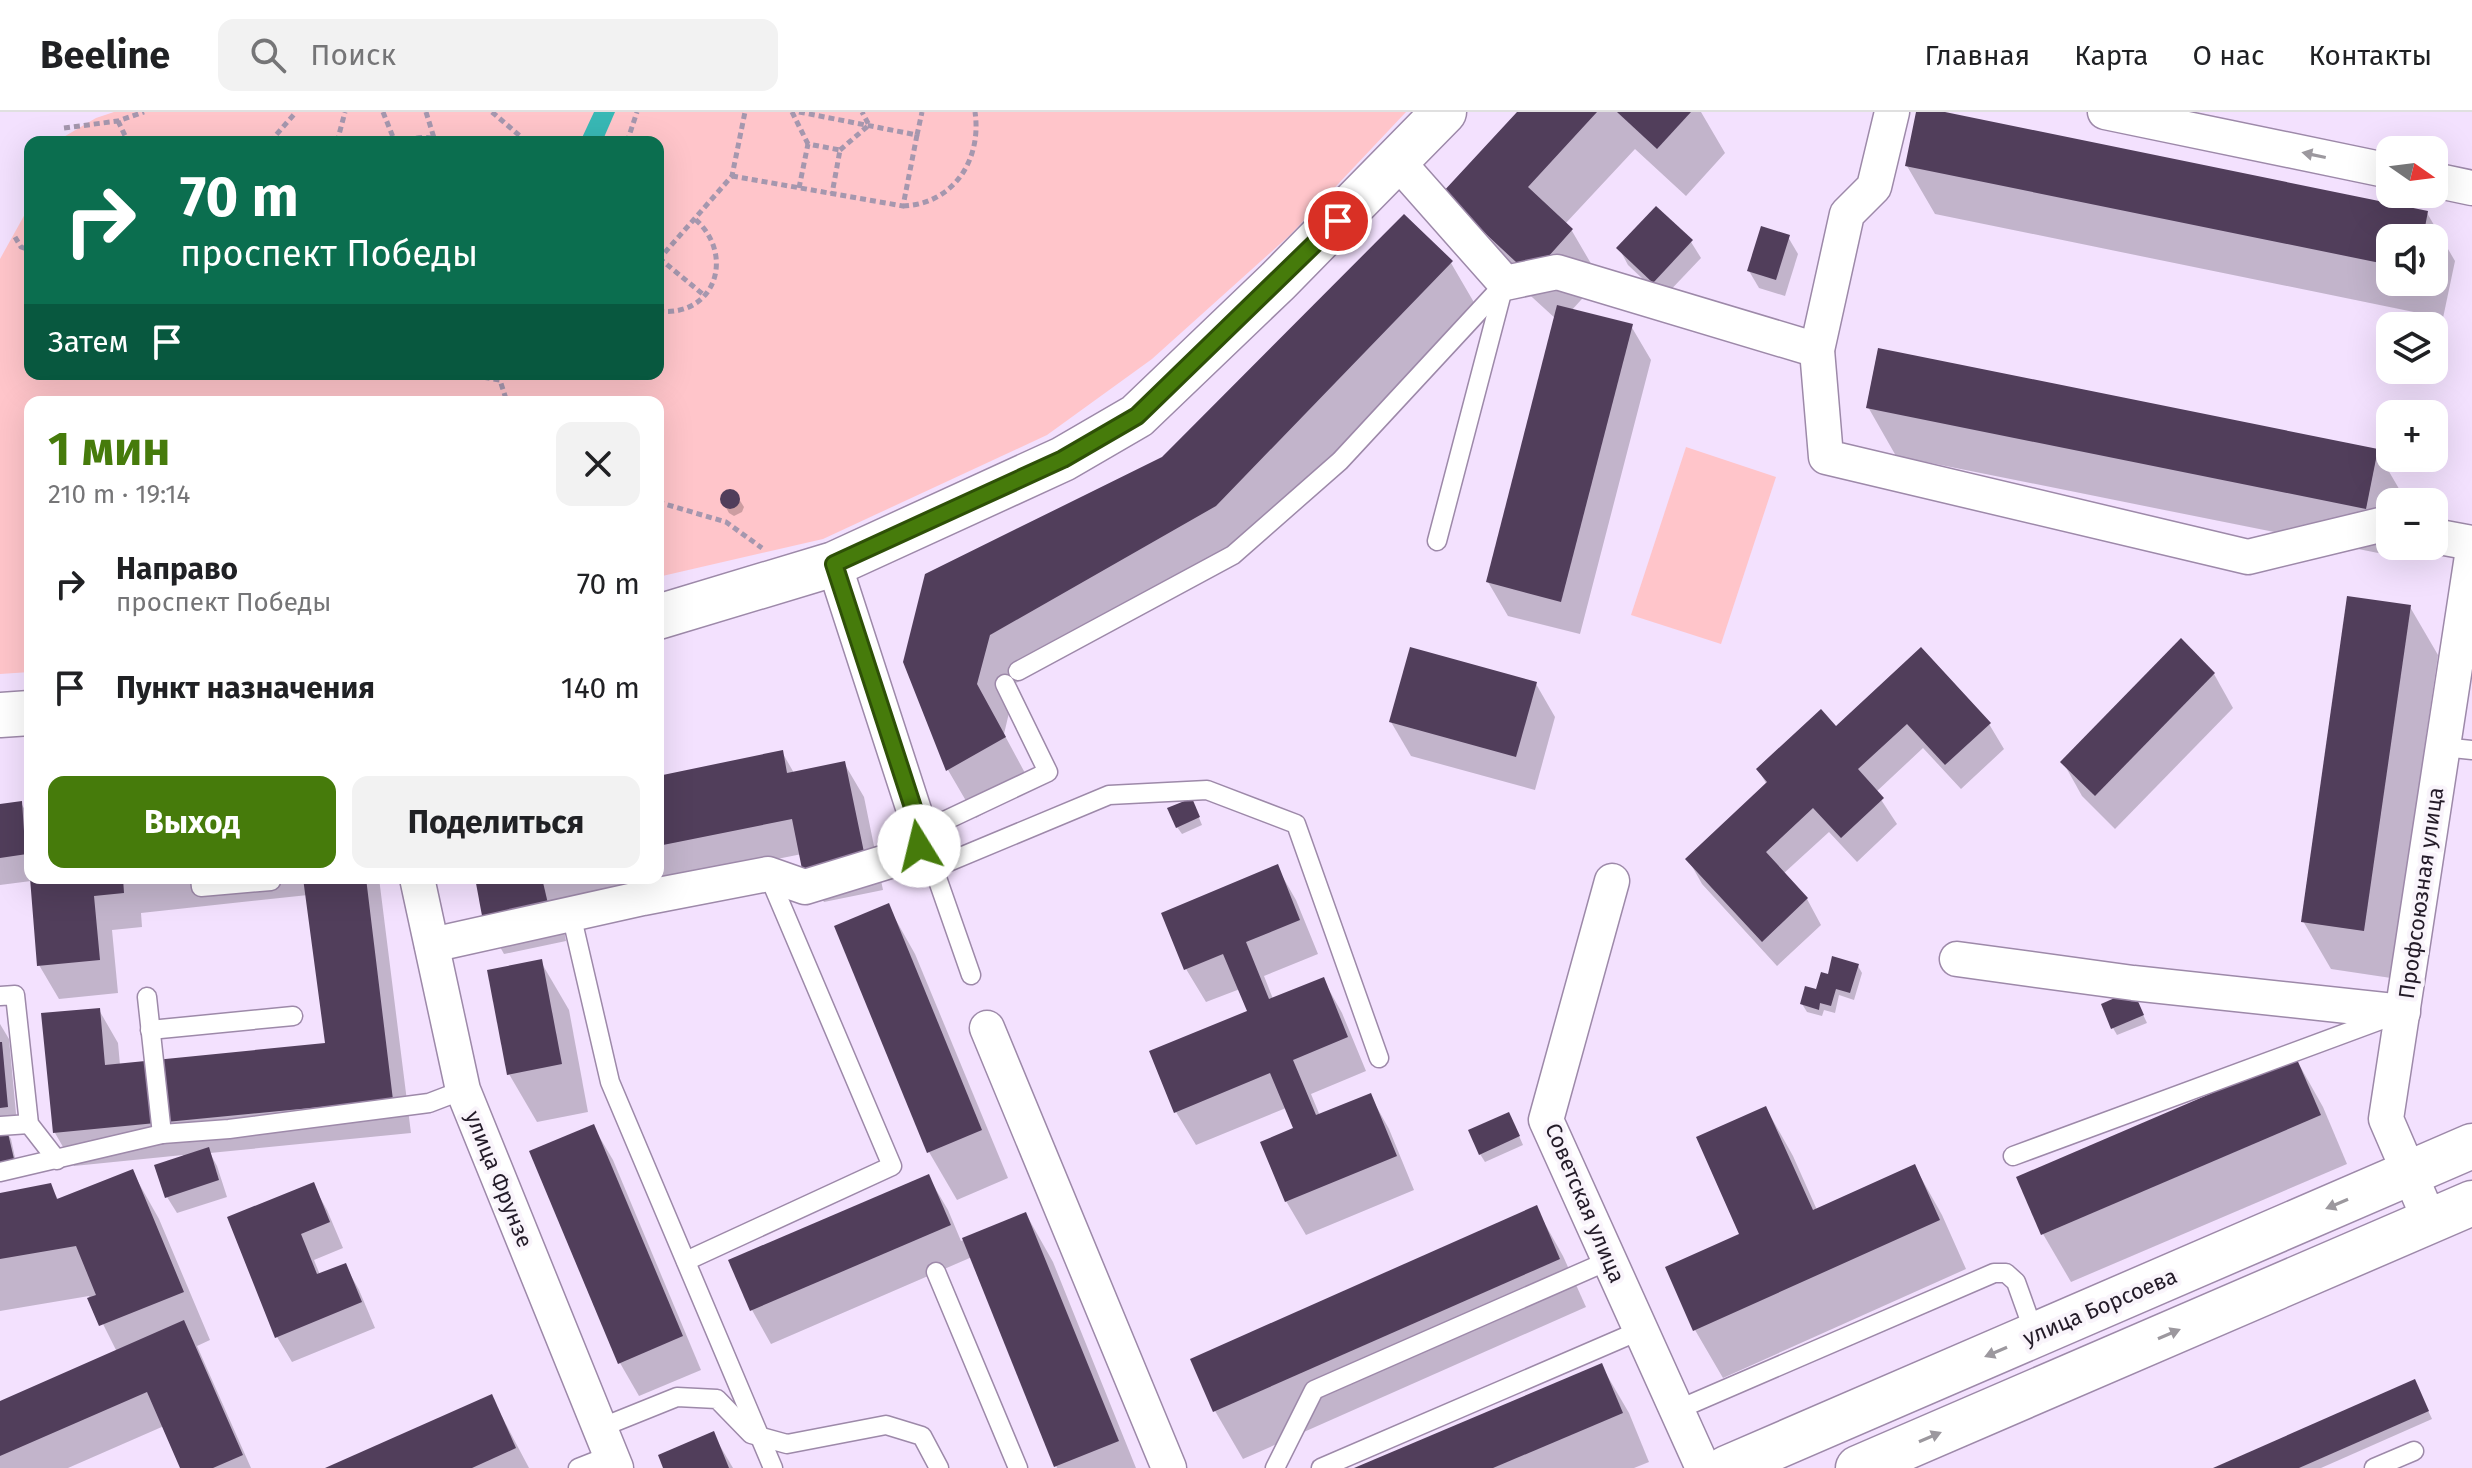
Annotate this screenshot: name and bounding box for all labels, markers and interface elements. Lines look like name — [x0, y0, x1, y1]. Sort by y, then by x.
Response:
search box — [218, 19, 778, 91]
text: Beeline — [40, 32, 170, 78]
icon: search — [246, 33, 290, 77]
text: Поиск — [310, 37, 396, 73]
text: Главная — [1924, 39, 2030, 72]
text: Карта — [2074, 39, 2148, 72]
text: О нас — [2192, 39, 2264, 72]
text: Контакты — [2308, 39, 2432, 72]
north arrow — [2376, 136, 2448, 208]
map controls — [2376, 136, 2448, 560]
one-way arrow — [2301, 149, 2326, 161]
text: 70 m — [180, 164, 299, 231]
icon: right — [48, 168, 152, 272]
pin — [1304, 187, 1372, 255]
icon: arrive — [1316, 199, 1360, 243]
button: sound — [2376, 224, 2448, 296]
text: проспект Победы — [180, 232, 478, 276]
button: layers — [2376, 312, 2448, 384]
icon: arrive — [145, 320, 189, 364]
text: Затем — [48, 324, 129, 360]
button: + — [2376, 400, 2448, 472]
text: 1 мин — [48, 420, 170, 478]
button: close — [556, 422, 640, 506]
text: 210 m · 19:14 — [48, 479, 190, 510]
button: − — [2376, 488, 2448, 560]
text: Направо — [116, 551, 238, 587]
icon: right — [48, 562, 92, 606]
text: 70 m — [577, 566, 640, 602]
text: проспект Победы — [116, 587, 331, 618]
icon: arrive — [48, 666, 92, 710]
text: Пункт назначения — [116, 670, 375, 706]
text: 140 m — [561, 670, 640, 706]
button: Выход — [48, 776, 336, 868]
button: Поделиться — [352, 776, 640, 868]
street label: Профсоюзная улица — [2393, 785, 2449, 1001]
position arrow — [877, 804, 961, 888]
street label: улица Фрунзе — [459, 1107, 539, 1251]
street label: Советская улица — [1539, 1119, 1631, 1287]
one-way arrow — [2326, 1198, 2349, 1211]
street label: улица Борсоева — [2019, 1262, 2181, 1352]
one-way arrow — [2157, 1328, 2181, 1341]
one-way arrow — [1984, 1346, 2008, 1359]
one-way arrow — [1918, 1431, 1942, 1444]

